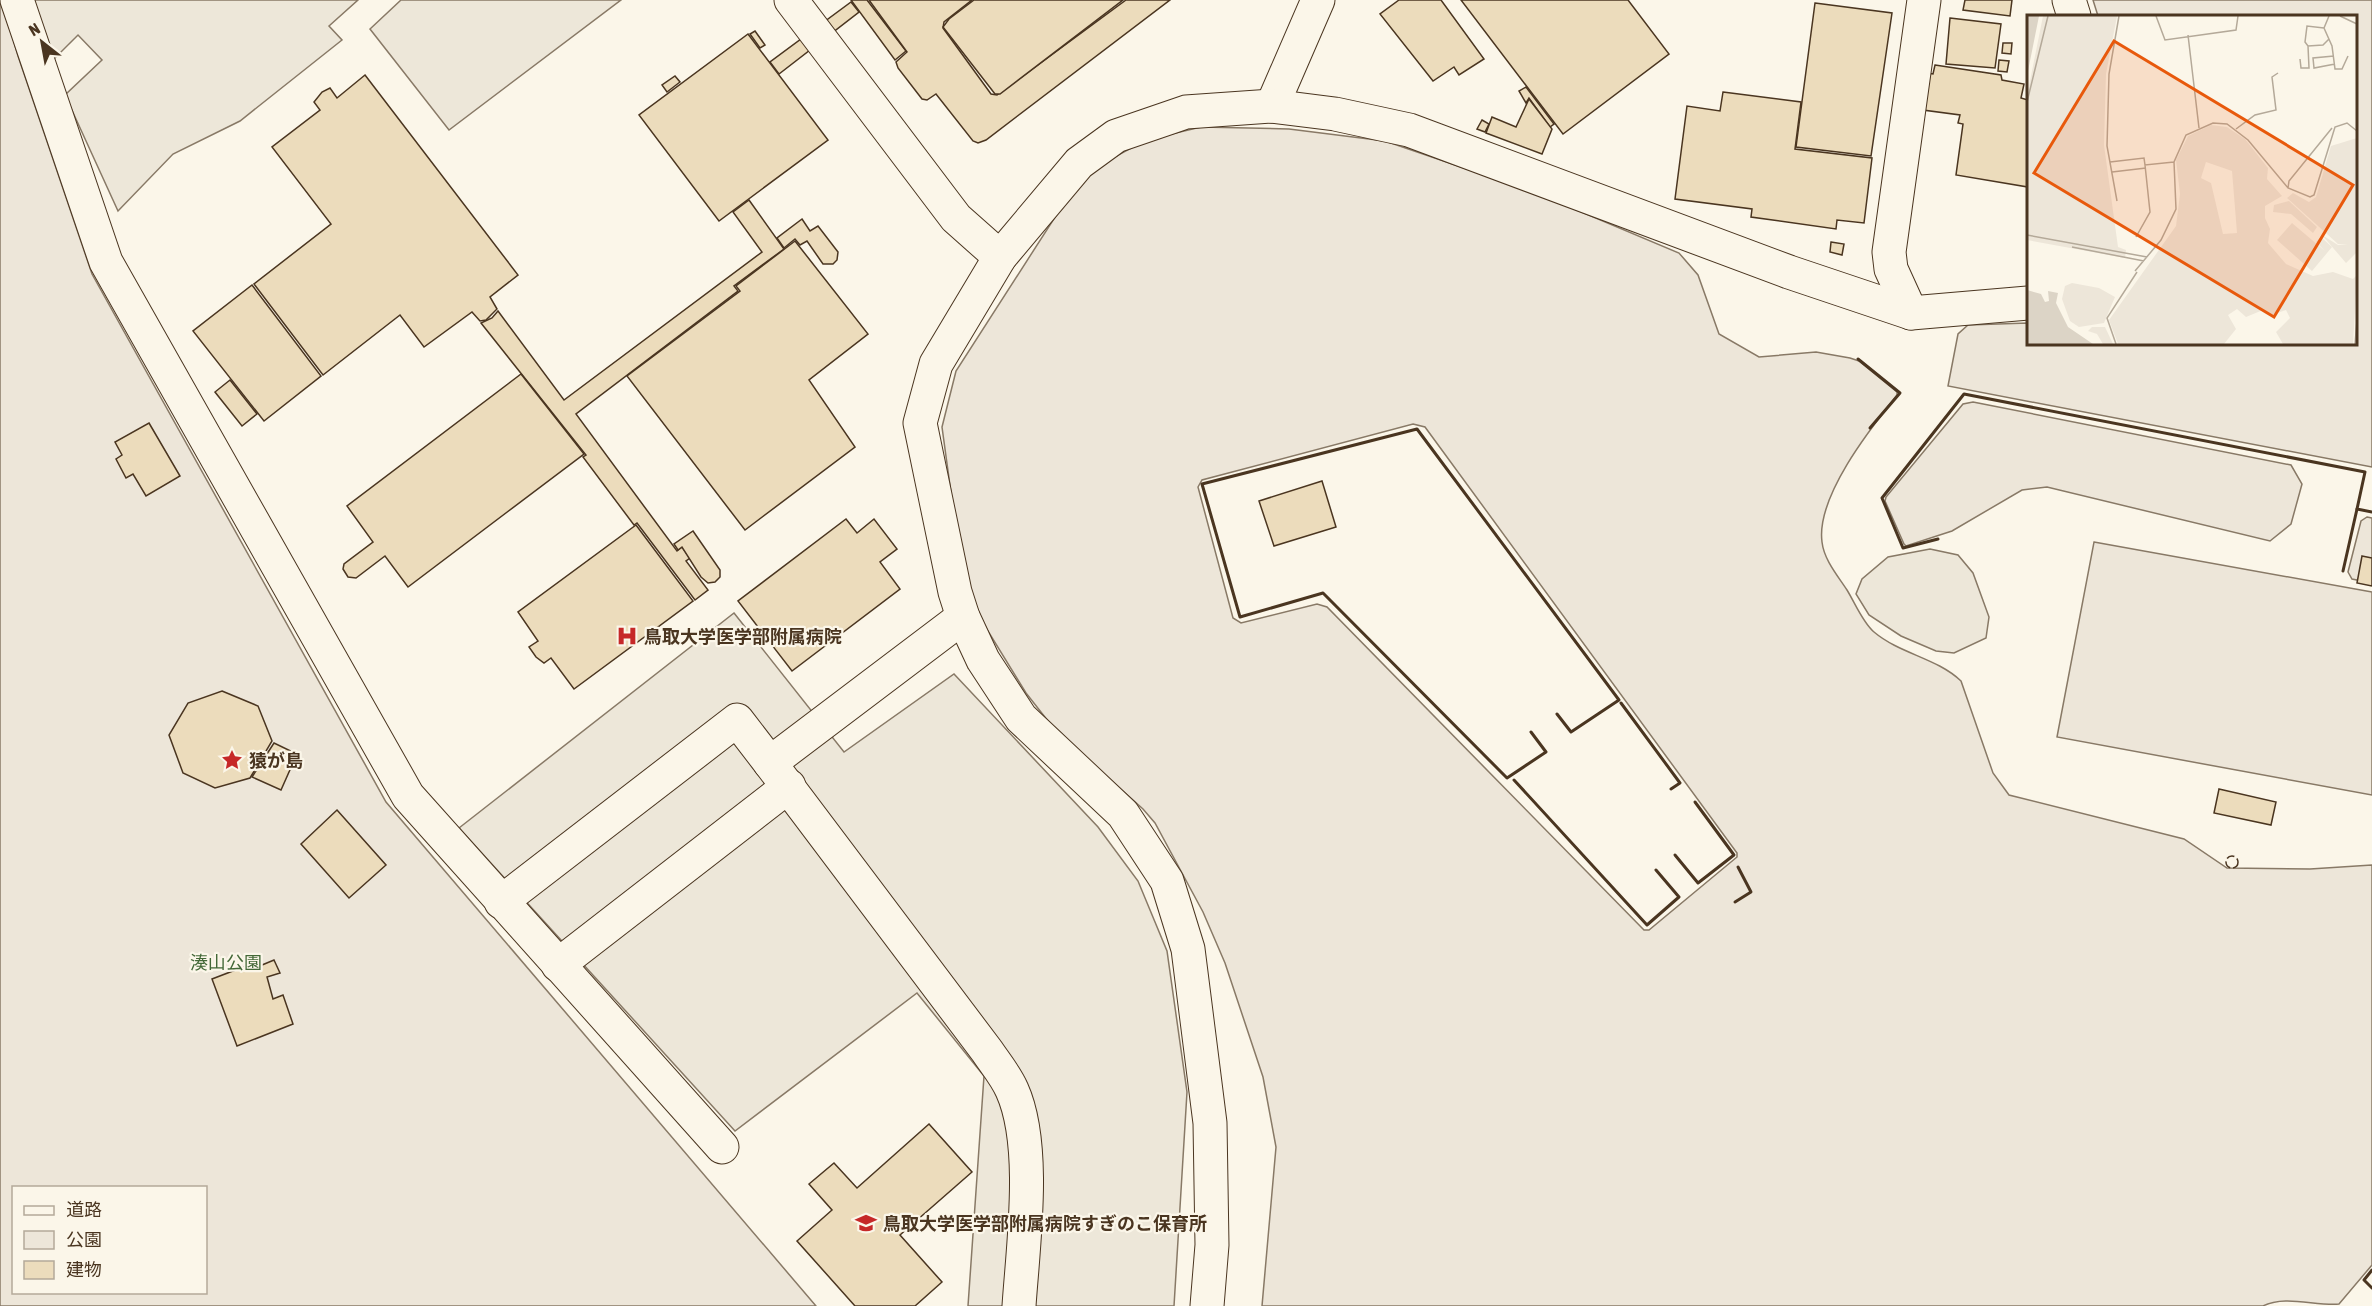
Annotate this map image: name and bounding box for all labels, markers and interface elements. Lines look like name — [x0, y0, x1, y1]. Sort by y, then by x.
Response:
north arrow — [12, 12, 72, 72]
inset map — [2027, 15, 2357, 345]
text: N — [26, 19, 43, 39]
hospital icon: 鳥取大学医学部附属病院 — [615, 624, 639, 648]
place label: 鳥取大学医学部附属病院 — [644, 626, 842, 647]
place icon: 猿が島 — [220, 748, 244, 772]
place label: 猿が島 — [249, 750, 303, 771]
park label: 湊山公園 — [190, 952, 262, 973]
legend — [12, 1186, 207, 1294]
text: 道路 — [66, 1199, 102, 1220]
school or university icon: 鳥取大学医学部附属病院すぎのこ保育所 — [854, 1211, 878, 1235]
place label: 鳥取大学医学部附属病院すぎのこ保育所 — [883, 1213, 1207, 1234]
text: 公園 — [66, 1229, 102, 1250]
text: 建物 — [66, 1259, 102, 1280]

